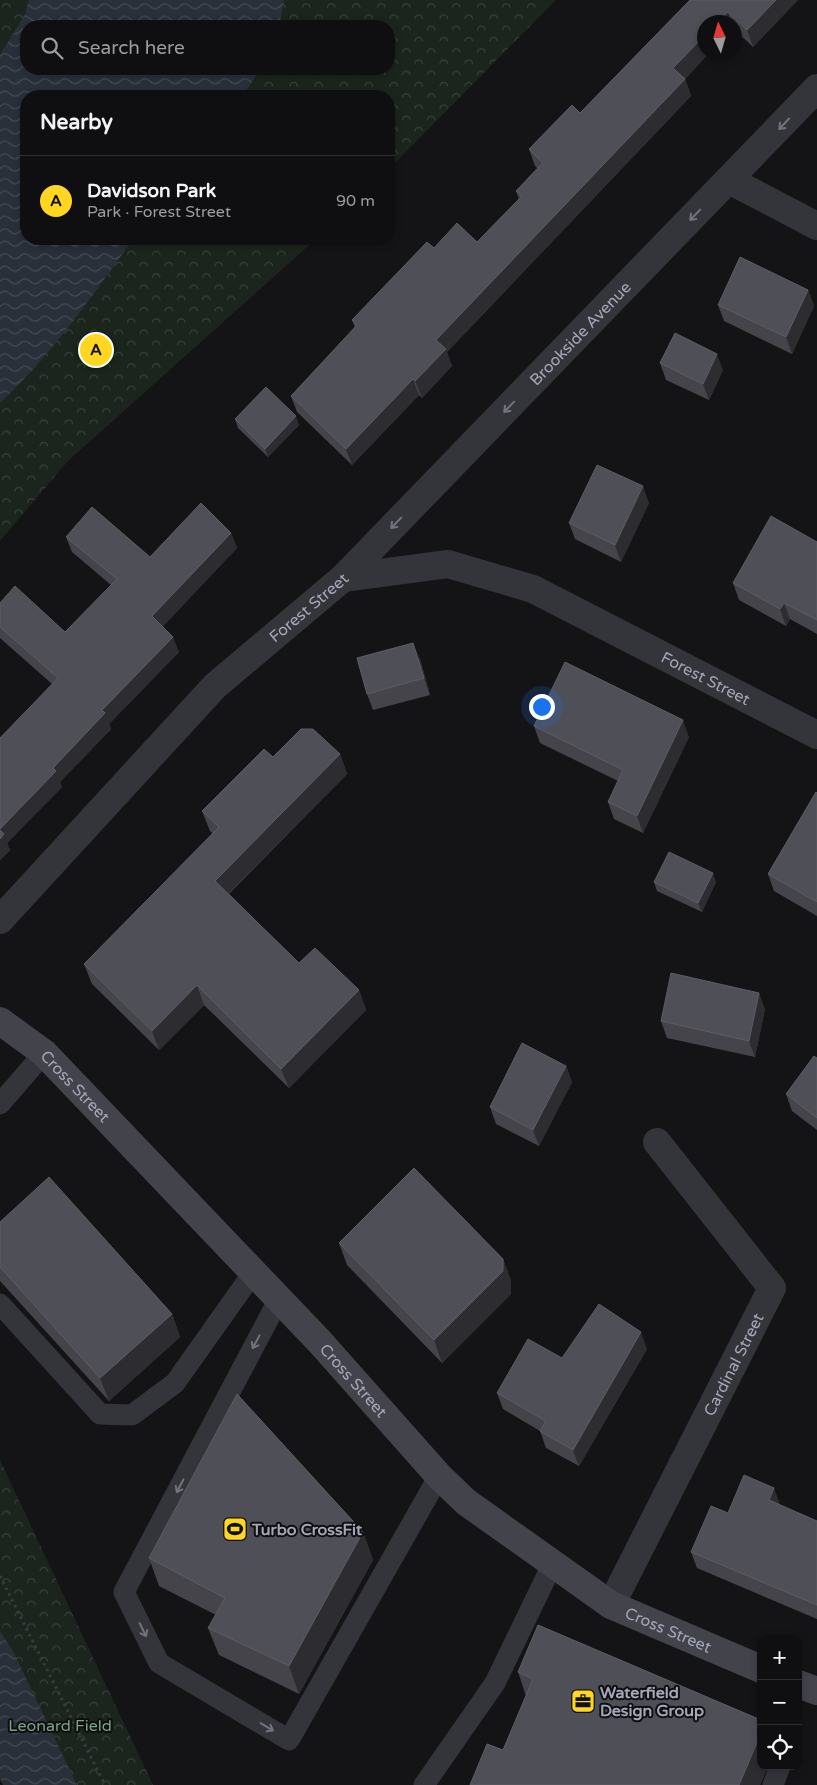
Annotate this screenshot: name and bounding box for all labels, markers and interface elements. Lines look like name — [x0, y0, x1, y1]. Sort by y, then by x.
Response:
north arrow — [697, 15, 742, 60]
search box — [20, 20, 395, 75]
icon: search — [38, 34, 66, 62]
text: Search here — [78, 37, 185, 59]
text: Nearby — [40, 110, 113, 135]
one-way arrow — [778, 117, 790, 130]
text: Davidson Park — [87, 180, 216, 202]
text: A — [50, 191, 62, 211]
text: 90 m — [336, 191, 375, 211]
text: Park · Forest Street — [87, 202, 231, 222]
one-way arrow — [689, 209, 701, 221]
street label: Brookside Avenue — [526, 277, 636, 390]
pin: A — [80, 331, 112, 369]
one-way arrow — [503, 401, 515, 413]
one-way arrow — [390, 517, 402, 530]
street label: Forest Street — [265, 569, 353, 647]
street label: Forest Street — [658, 648, 753, 710]
your location — [529, 694, 555, 720]
street label: Cross Street — [36, 1047, 114, 1127]
street label: Cardinal Street — [700, 1310, 769, 1420]
one-way arrow — [251, 1335, 261, 1350]
street label: Cross Street — [315, 1340, 391, 1422]
one-way arrow — [175, 1478, 184, 1493]
sports icon: Turbo CrossFit — [222, 1516, 248, 1542]
place label: Turbo CrossFit — [251, 1520, 363, 1540]
street label: Cross Street — [622, 1603, 714, 1658]
one-way arrow — [138, 1623, 148, 1638]
map controls — [757, 1635, 802, 1770]
button: + — [757, 1635, 802, 1680]
button: − — [757, 1680, 802, 1725]
place label: Waterfield Design Group — [600, 1683, 704, 1721]
office icon: Waterfield Design Group — [570, 1688, 596, 1714]
park label: Leonard Field — [8, 1716, 112, 1736]
one-way arrow — [260, 1723, 274, 1733]
button: locate — [757, 1725, 802, 1770]

